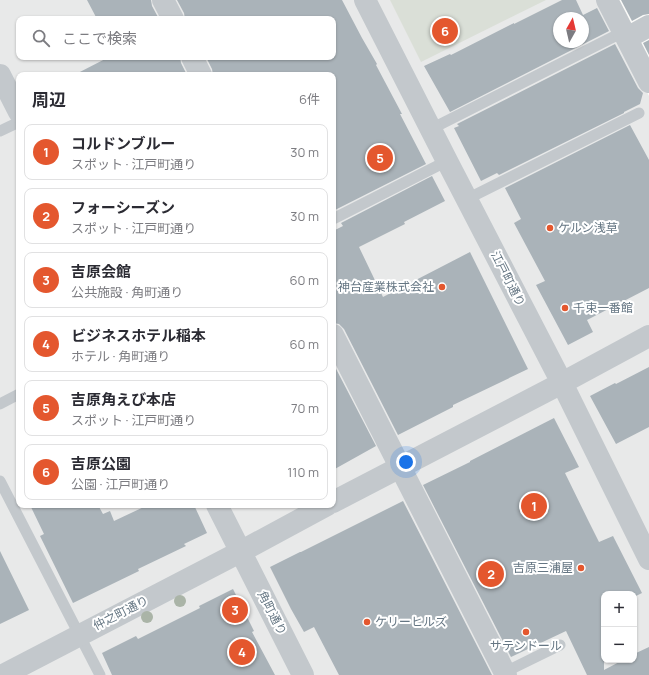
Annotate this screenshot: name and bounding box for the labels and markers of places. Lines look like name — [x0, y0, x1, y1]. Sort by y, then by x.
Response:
pin: 6 — [432, 16, 458, 46]
pin: 5 — [367, 143, 393, 173]
place label: ケルン浅草 — [558, 219, 618, 236]
marker: ケルン浅草 — [545, 223, 555, 233]
place label: 神台産業株式会社 — [338, 278, 434, 295]
marker: 神台産業株式会社 — [437, 282, 447, 292]
place label: 千束一番館 — [573, 299, 633, 316]
marker: 千束一番館 — [560, 303, 570, 313]
pin: 1 — [521, 491, 547, 521]
pin: 2 — [478, 559, 504, 589]
place label: 吉原三浦屋 — [513, 559, 573, 576]
marker: 吉原三浦屋 — [576, 563, 586, 573]
pin: 3 — [222, 595, 248, 625]
place label: ケリーヒルズ — [375, 613, 447, 630]
marker: ケリーヒルズ — [362, 617, 372, 627]
marker: サテンドール — [521, 627, 531, 637]
pin: 4 — [229, 637, 255, 667]
place label: サテンドール — [490, 637, 562, 654]

